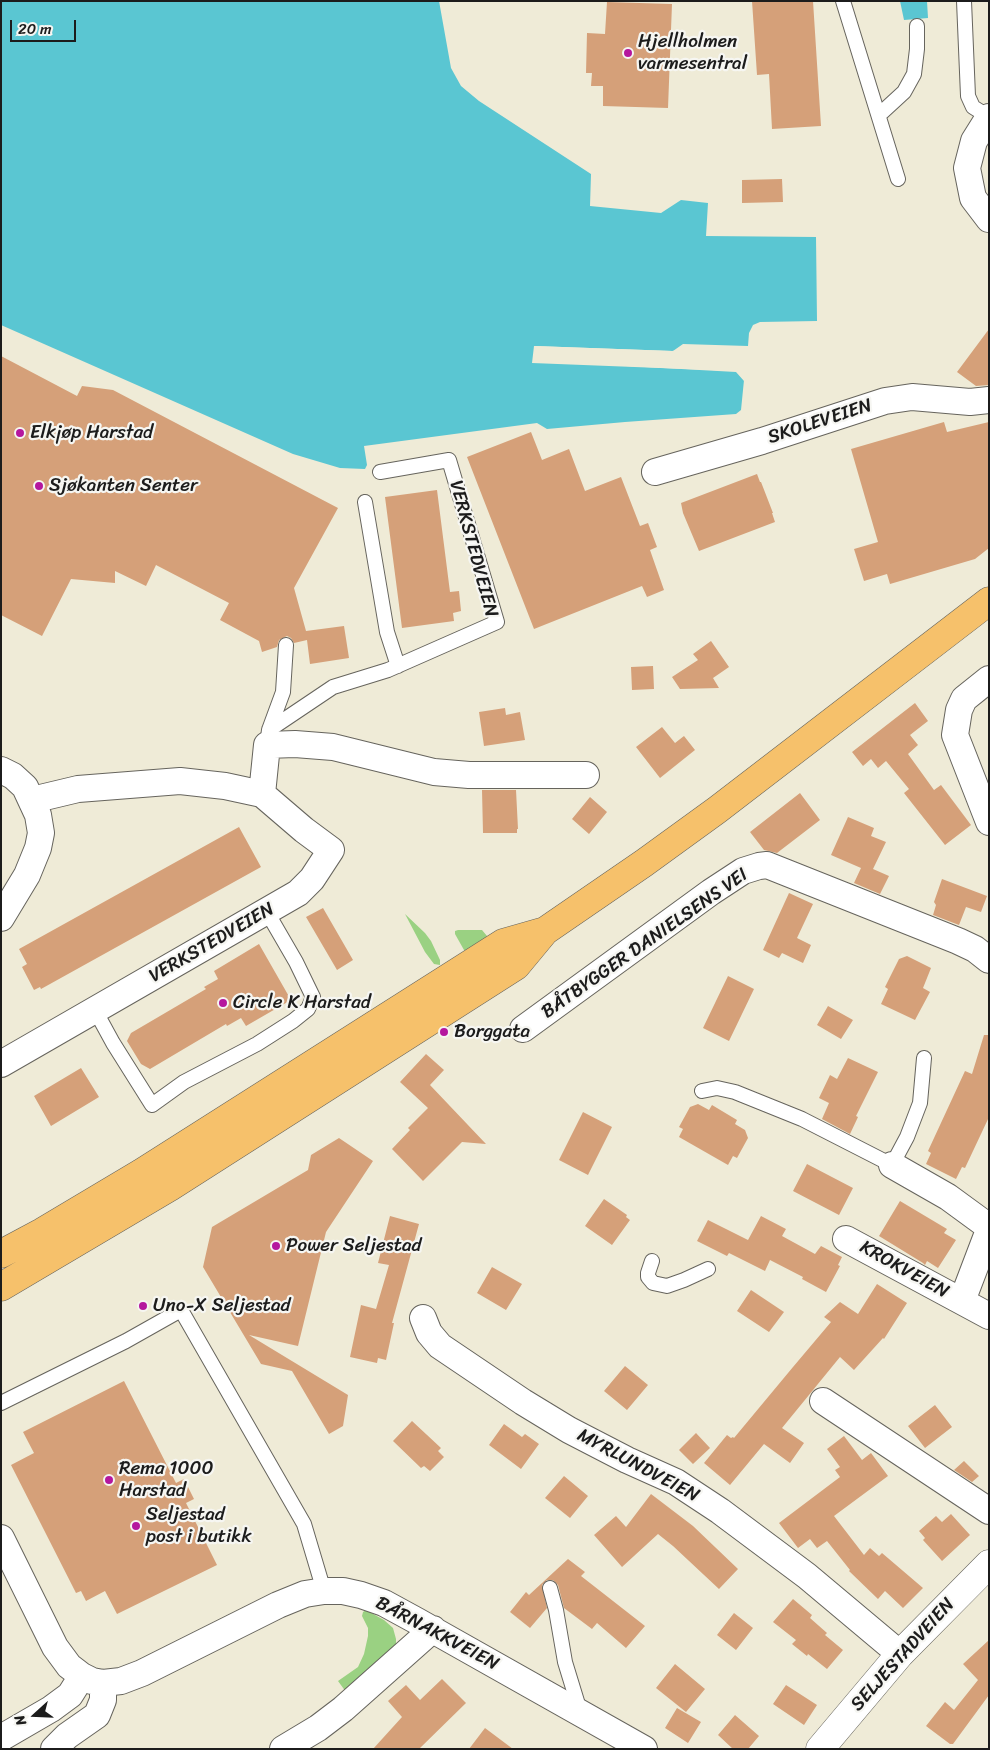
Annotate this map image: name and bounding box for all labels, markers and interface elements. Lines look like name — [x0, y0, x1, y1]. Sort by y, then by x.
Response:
scale bar — [12, 10, 79, 42]
text: 20 m — [18, 16, 52, 42]
place label: Hjellholmen varmesentral — [638, 31, 747, 75]
marker: Hjellholmen varmesentral — [622, 47, 634, 59]
street label: SKOLEVEIEN — [765, 394, 875, 450]
place label: Elkjøp Harstad — [30, 422, 153, 444]
marker: Elkjøp Harstad — [14, 427, 26, 439]
place label: Sjøkanten Senter — [49, 475, 198, 497]
street label: VERKSTEDVEIEN — [444, 478, 502, 620]
marker: Sjøkanten Senter — [33, 480, 45, 492]
street label: BÅTBYGGER DANIELSENS VEI — [537, 864, 753, 1024]
street label: VERKSTEDVEIEN — [145, 898, 279, 988]
place label: Circle K Harstad — [233, 992, 371, 1014]
marker: Circle K Harstad — [217, 997, 229, 1009]
place label: Borggata — [454, 1021, 530, 1043]
marker: Borggata — [438, 1026, 450, 1038]
place label: Power Seljestad — [286, 1235, 422, 1257]
street label: KROKVEIEN — [855, 1236, 953, 1304]
marker: Power Seljestad — [270, 1240, 282, 1252]
place label: Uno-X Seljestad — [153, 1295, 290, 1317]
marker: Uno-X Seljestad — [137, 1300, 149, 1312]
street label: MYRLUNDVEIEN — [573, 1424, 703, 1508]
place label: Rema 1000 Harstad — [119, 1458, 214, 1502]
marker: Rema 1000 Harstad — [103, 1474, 115, 1486]
place label: Seljestad post i butikk — [146, 1504, 252, 1548]
marker: Seljestad post i butikk — [130, 1520, 142, 1532]
street label: BÅRNAKKVEIEN — [371, 1592, 503, 1676]
street label: SELJESTADVEIEN — [846, 1594, 960, 1716]
north arrow — [10, 1690, 60, 1740]
text: N — [7, 1711, 34, 1729]

